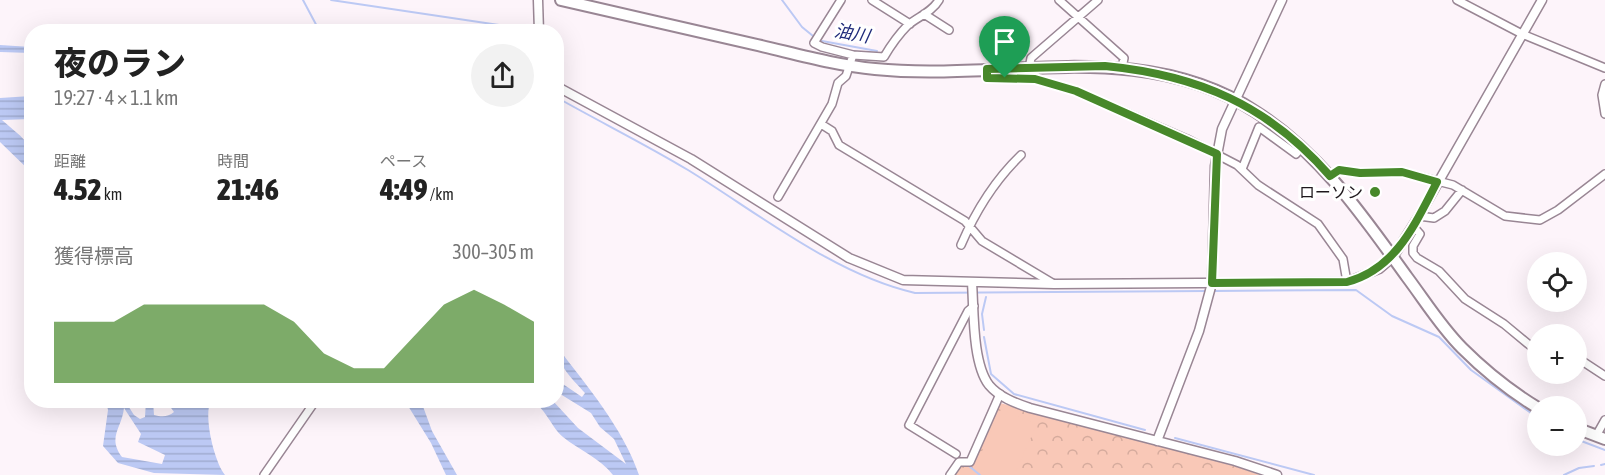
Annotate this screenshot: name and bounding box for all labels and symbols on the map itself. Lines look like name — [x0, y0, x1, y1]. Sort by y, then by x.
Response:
pin — [979, 16, 1030, 78]
water label: 油川 — [832, 20, 874, 47]
place label: ローソン — [1299, 183, 1363, 201]
marker: ローソン — [1368, 185, 1382, 199]

